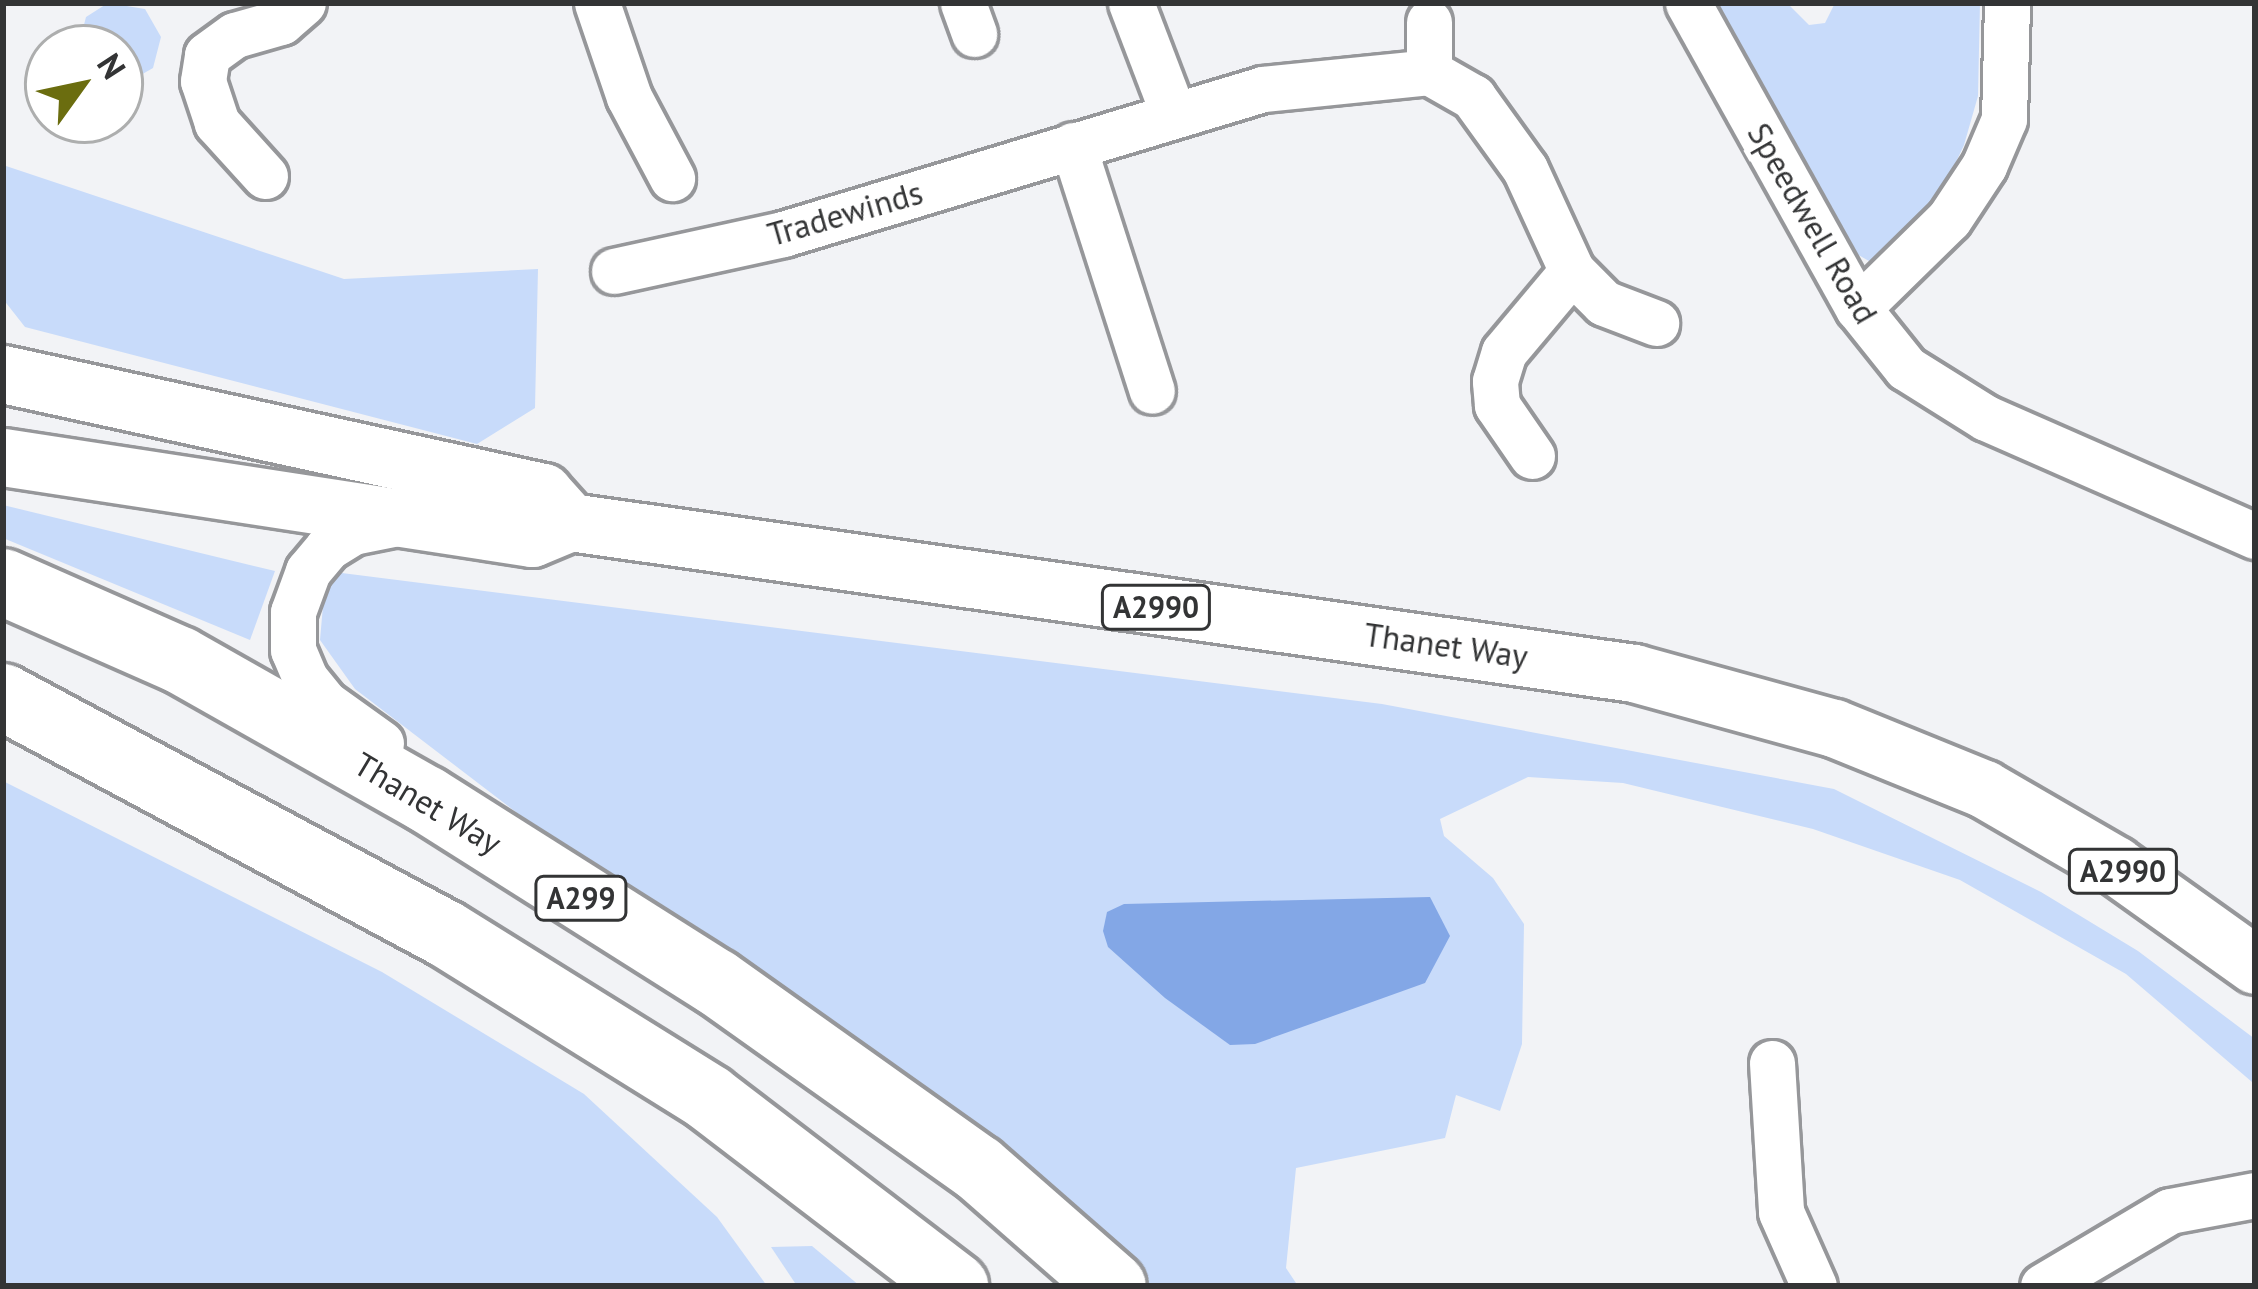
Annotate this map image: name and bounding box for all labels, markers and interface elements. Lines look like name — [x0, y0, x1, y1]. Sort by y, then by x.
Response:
north arrow — [24, 24, 144, 144]
text: N — [88, 45, 136, 87]
street label: Speedwell Road — [1740, 116, 1886, 330]
street label: Tradewinds — [763, 172, 927, 254]
road number: A2990 — [1099, 583, 1213, 631]
street label: Thanet Way — [1361, 614, 1531, 676]
street label: Thanet Way — [347, 743, 509, 863]
road number: A2990 — [2066, 847, 2180, 895]
road number: A299 — [533, 874, 629, 922]

